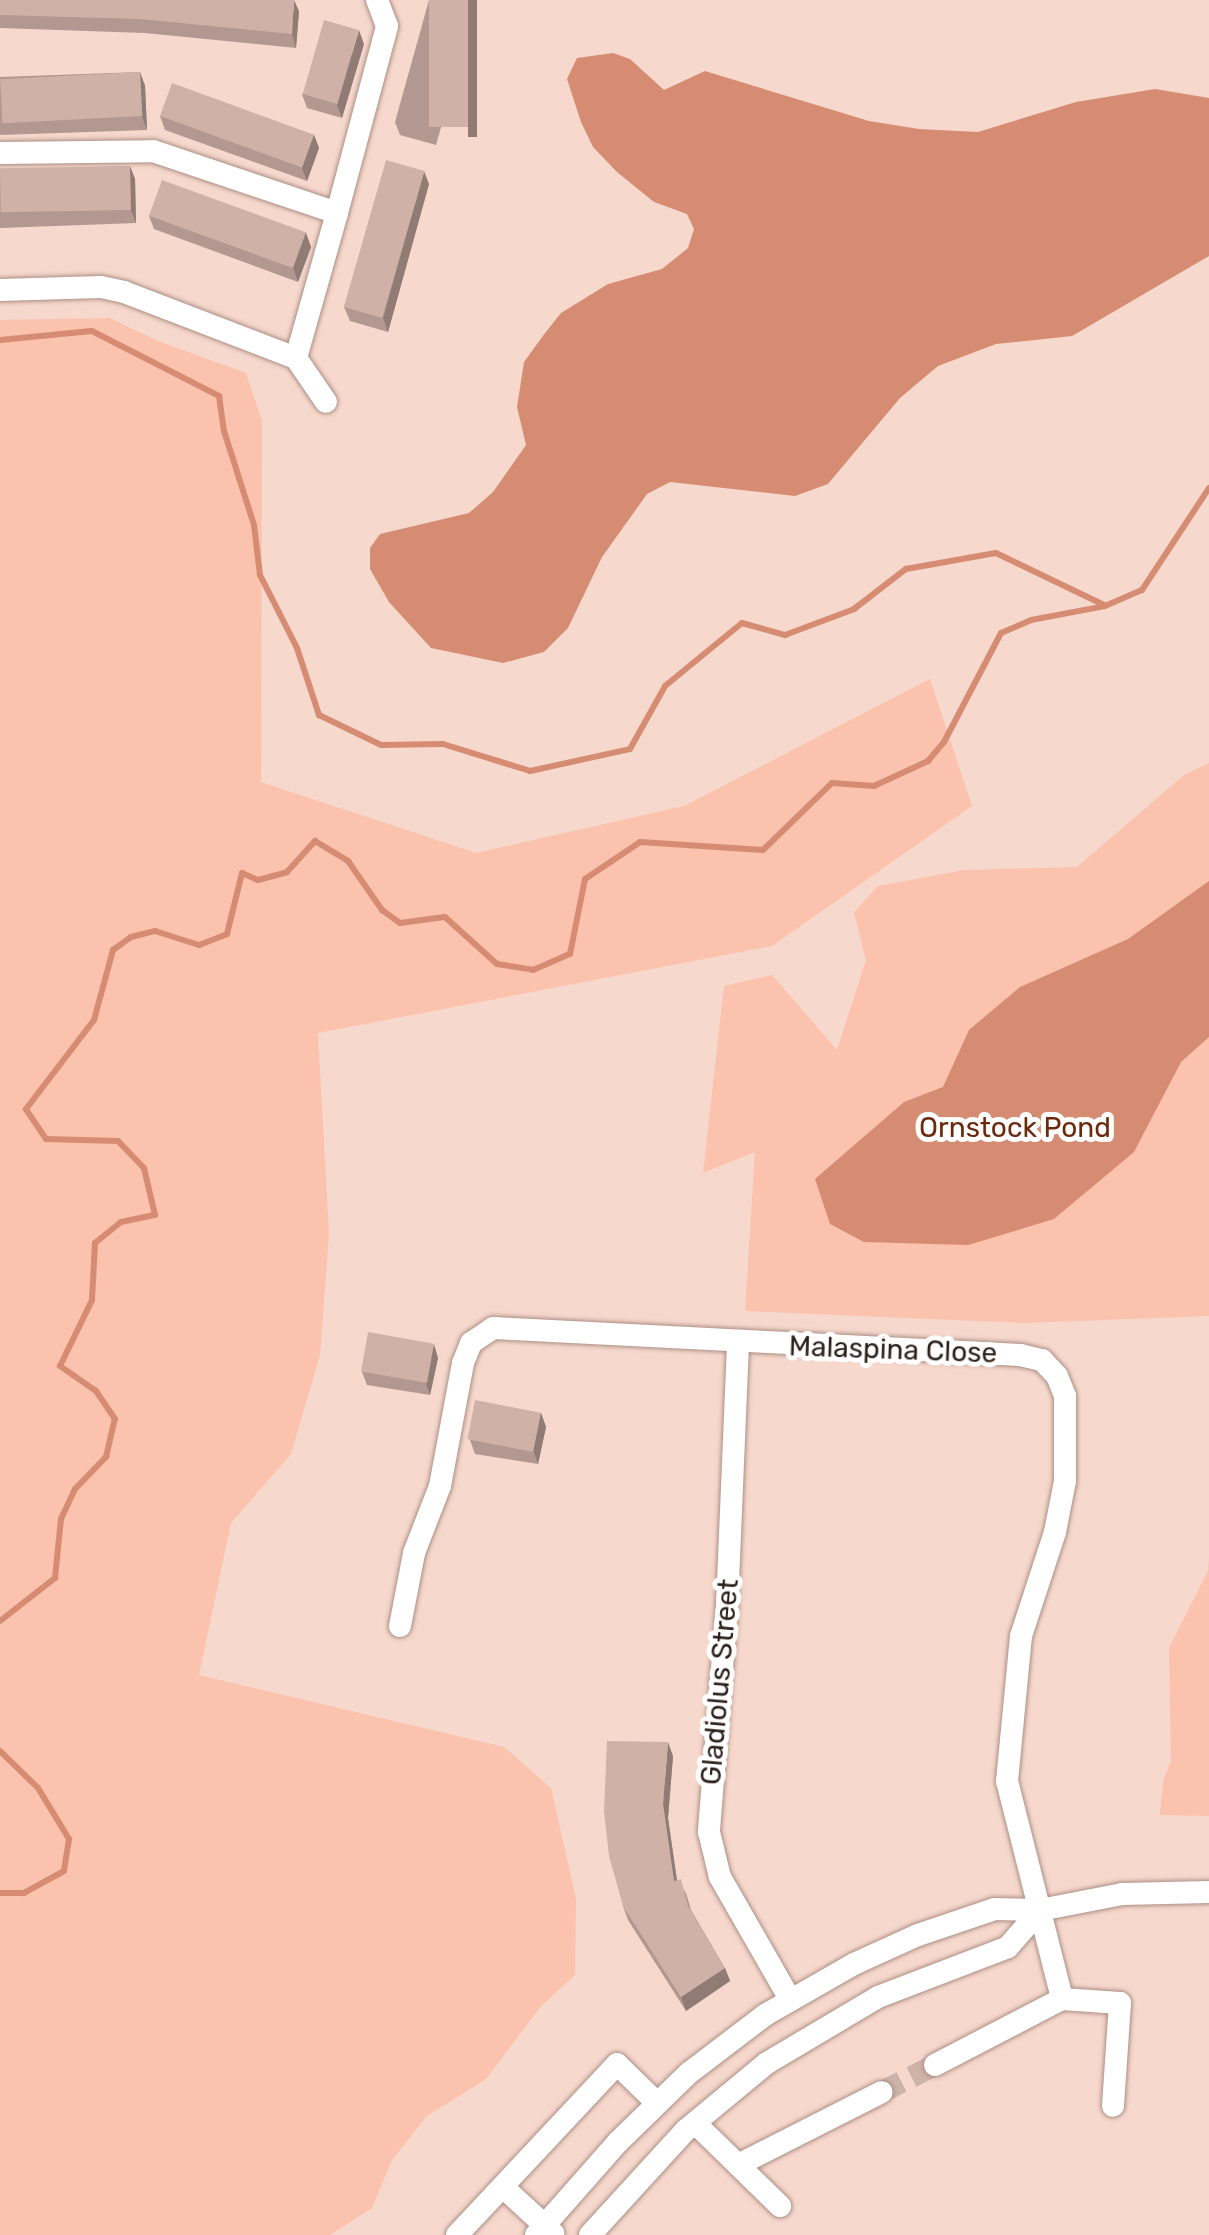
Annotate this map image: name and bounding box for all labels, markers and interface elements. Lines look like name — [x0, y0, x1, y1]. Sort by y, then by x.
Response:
park label: Ornstock Pond — [919, 1111, 1111, 1145]
street label: Malaspina Close — [788, 1330, 998, 1370]
street label: Gladiolus Street — [694, 1578, 746, 1786]

